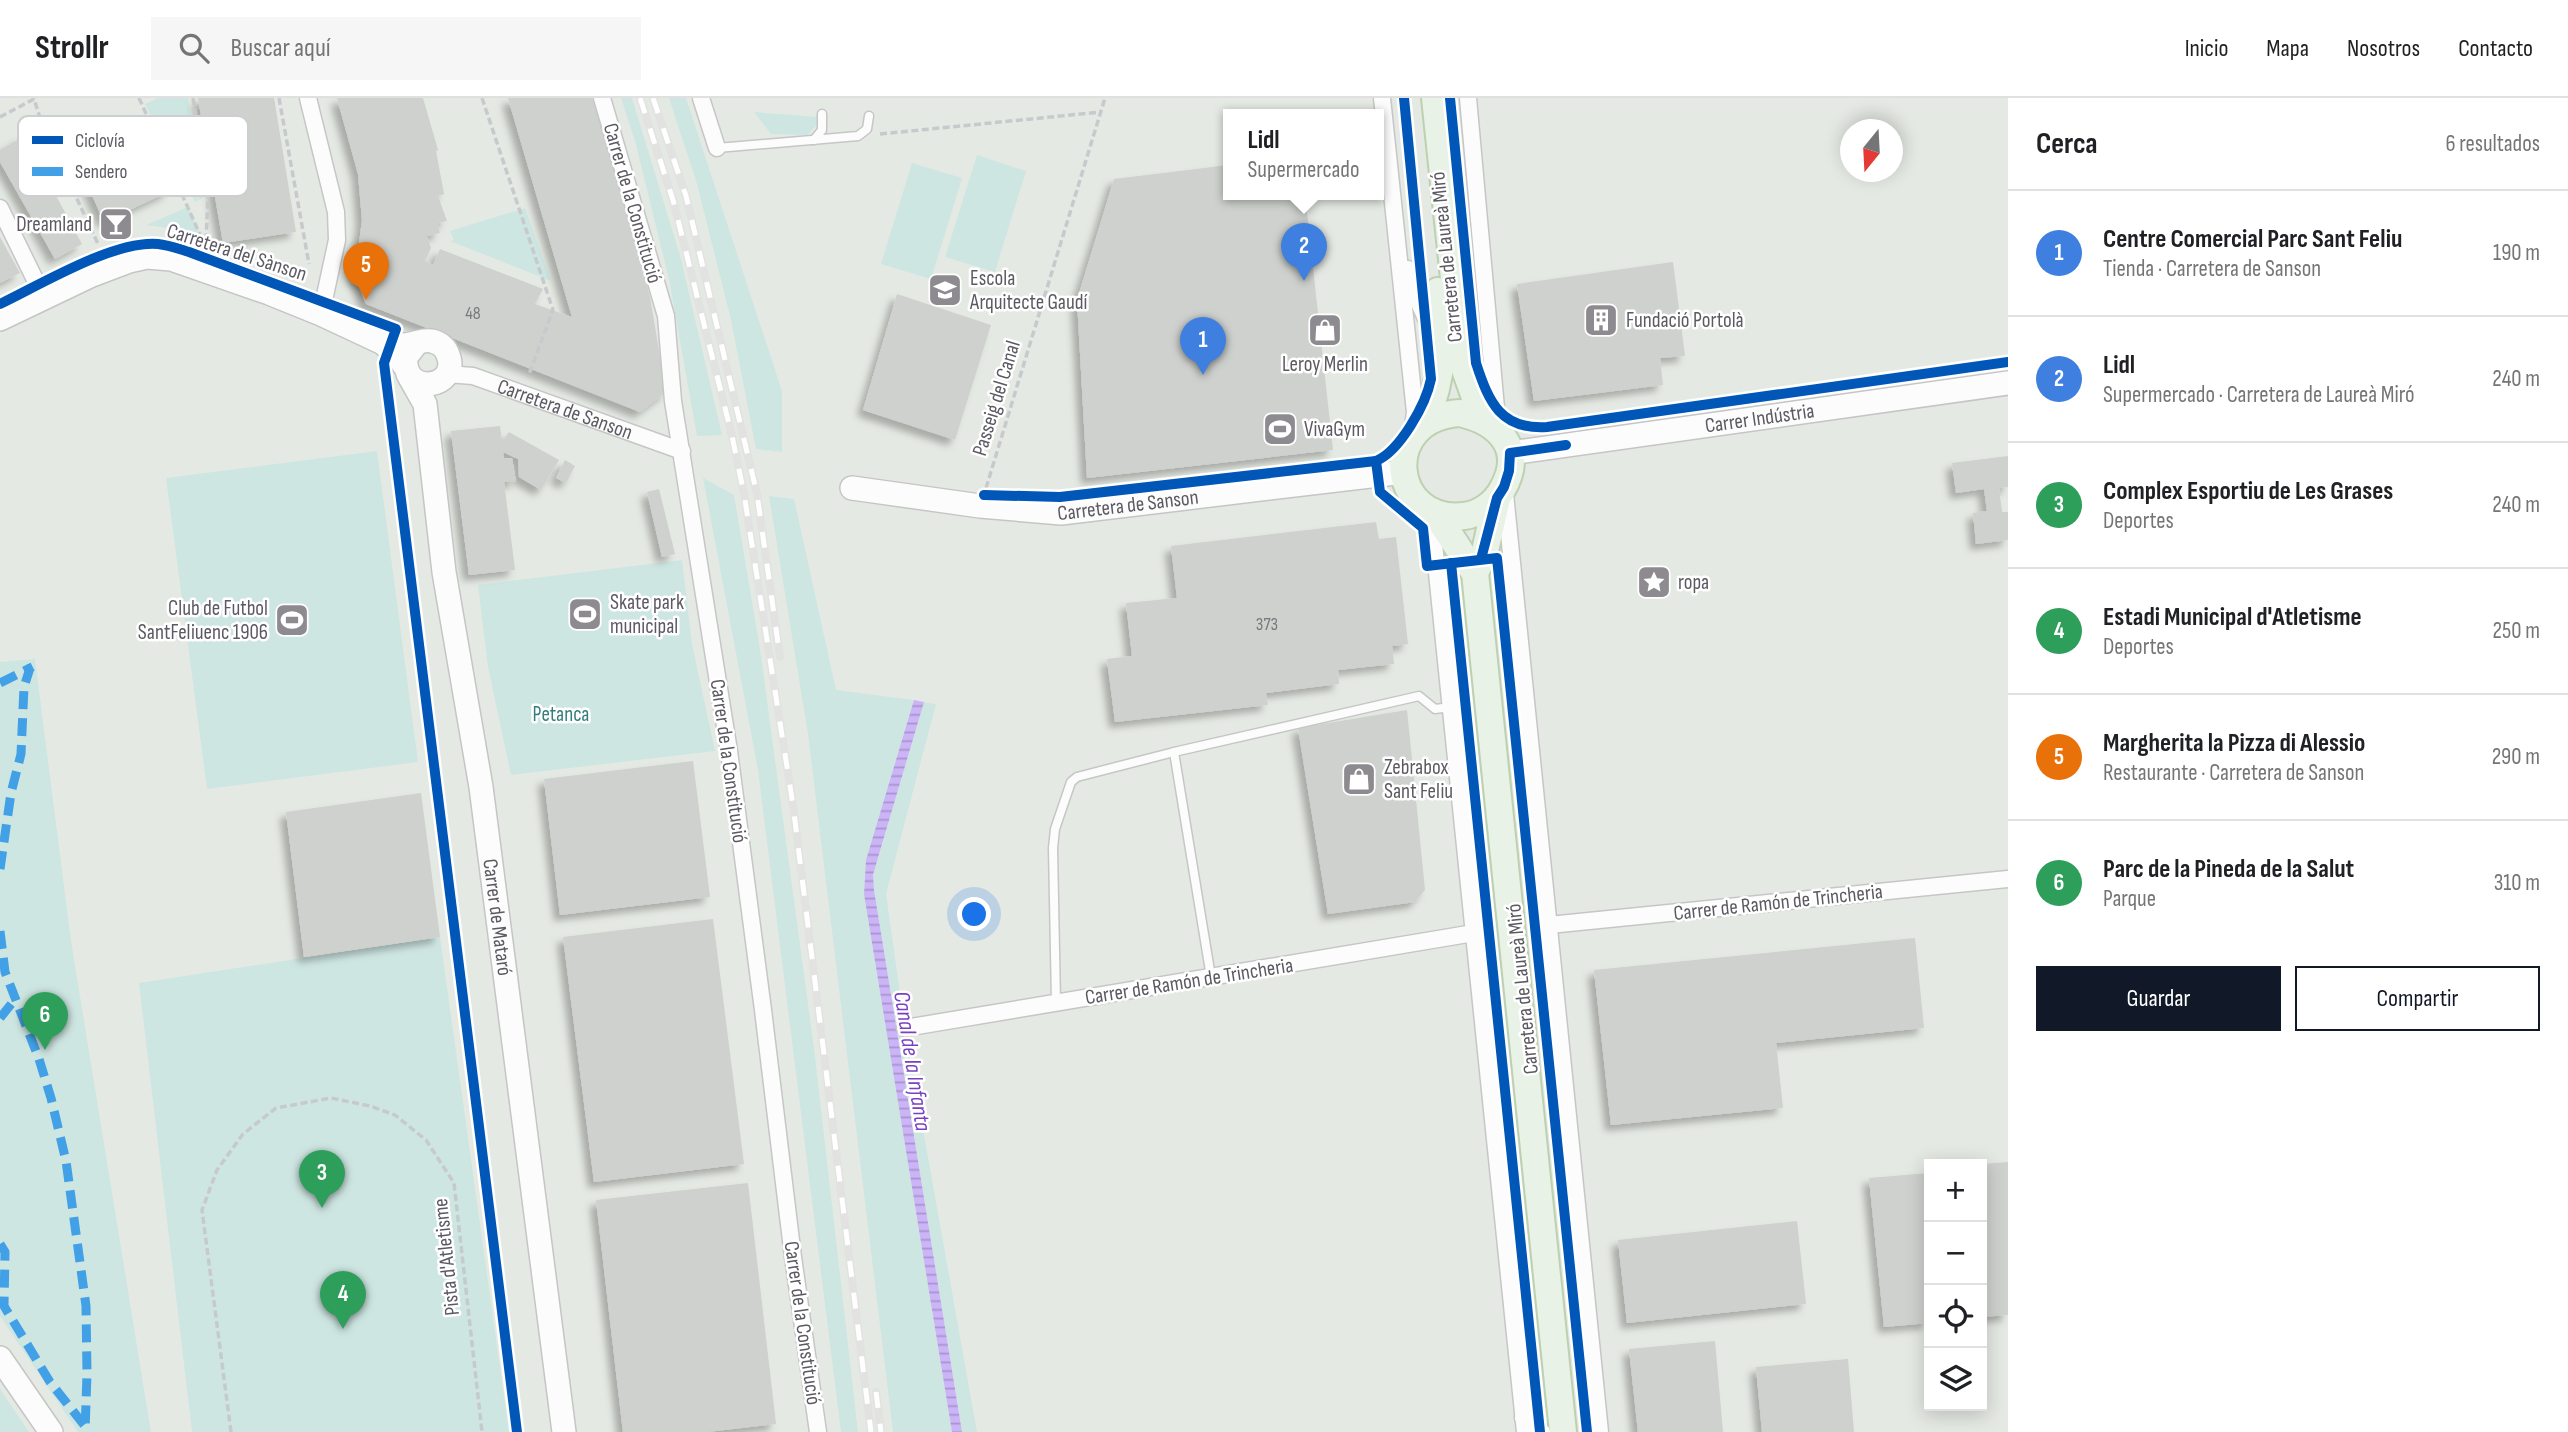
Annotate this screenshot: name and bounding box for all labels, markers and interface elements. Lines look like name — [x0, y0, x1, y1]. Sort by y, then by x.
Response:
search box — [151, 17, 641, 80]
text: Strollr — [35, 28, 109, 68]
icon: search — [175, 29, 213, 67]
text: Buscar aquí — [231, 33, 331, 64]
text: Inicio — [2185, 34, 2228, 63]
text: Mapa — [2266, 34, 2309, 63]
text: Nosotros — [2347, 34, 2420, 63]
text: Contacto — [2458, 34, 2533, 63]
popup — [1223, 109, 1384, 200]
legend — [18, 116, 248, 196]
north arrow — [1840, 119, 1903, 182]
street label: Carrer de la Constitució — [598, 120, 667, 286]
text: Lidl — [1248, 125, 1280, 156]
text: Cerca — [2036, 126, 2098, 162]
text: Ciclovía — [75, 130, 125, 153]
text: 6 resultados — [2445, 130, 2540, 158]
text: Supermercado — [1248, 156, 1359, 184]
text: Sendero — [75, 161, 128, 184]
street label: Carretera de Laureà Miró — [1425, 170, 1468, 343]
bar icon: Dreamland — [97, 205, 135, 243]
place label: Dreamland — [16, 212, 92, 237]
street label: Carretera del Sànson — [164, 218, 310, 287]
pin: 2 — [1281, 223, 1327, 281]
text: Centre Comercial Parc Sant Feliu — [2103, 224, 2402, 255]
text: 1 — [2054, 239, 2064, 267]
text: 190 m — [2493, 239, 2540, 267]
pin: 5 — [343, 242, 389, 300]
text: Tienda · Carretera de Sanson — [2103, 255, 2321, 283]
place label: Escola Arquitecte Gaudí — [969, 266, 1087, 315]
school or university icon: Escola Arquitecte Gaudí — [926, 271, 964, 309]
building icon: Fundació Portolà — [1582, 301, 1620, 339]
house number: 48 — [465, 303, 481, 324]
place label: Fundació Portolà — [1626, 308, 1744, 333]
shop icon: Leroy Merlin — [1306, 311, 1344, 349]
pin: 1 — [1180, 317, 1226, 375]
street label: Passeig del Canal — [967, 338, 1026, 459]
text: Lidl — [2103, 350, 2135, 381]
place label: Leroy Merlin — [1282, 352, 1368, 377]
text: 2 — [2054, 365, 2064, 393]
text: 240 m — [2492, 365, 2540, 393]
street label: Carretera de Sanson — [494, 374, 636, 445]
text: Supermercado · Carretera de Laureà Miró — [2103, 381, 2415, 409]
street label: Carrer Indústria — [1703, 398, 1816, 438]
sports icon: VivaGym — [1261, 410, 1299, 448]
place label: VivaGym — [1304, 417, 1365, 442]
text: Complex Esportiu de Les Grases — [2103, 476, 2393, 507]
street label: Carretera de Sanson — [1056, 485, 1200, 526]
text: 3 — [2054, 491, 2064, 519]
text: 240 m — [2492, 491, 2540, 519]
text: Deportes — [2103, 507, 2174, 535]
place icon: ropa — [1635, 563, 1673, 601]
place label: ropa — [1678, 570, 1709, 595]
place label: Skate park municipal — [610, 590, 684, 639]
sports icon: Skate park municipal — [566, 595, 604, 633]
place label: Club de Futbol SantFeliuenc 1906 — [138, 596, 268, 645]
sports icon: Club de Futbol SantFeliuenc 1906 — [273, 601, 311, 639]
text: Estadi Municipal d'Atletisme — [2103, 602, 2362, 633]
house number: 373 — [1256, 614, 1278, 635]
text: 4 — [2054, 617, 2064, 645]
text: 250 m — [2493, 617, 2540, 645]
text: Deportes — [2103, 633, 2174, 661]
street label: Carrer de la Constitució — [705, 678, 752, 845]
park label: Petanca — [533, 702, 589, 727]
text: Margherita la Pizza di Alessio — [2103, 728, 2365, 759]
text: 5 — [2054, 743, 2064, 771]
text: 290 m — [2492, 743, 2540, 771]
place label: Zebrabox Sant Feliu — [1384, 755, 1453, 804]
text: Restaurante · Carretera de Sanson — [2103, 759, 2364, 787]
shop icon: Zebrabox Sant Feliu — [1340, 760, 1378, 798]
text: Parc de la Pineda de la Salut — [2103, 854, 2354, 885]
street label: Carrer de Mataró — [477, 857, 517, 977]
text: 6 — [2054, 869, 2064, 897]
text: 310 m — [2494, 869, 2540, 897]
street label: Carrer de Ramón de Trincheria — [1672, 879, 1884, 926]
text: Parque — [2103, 885, 2156, 913]
your location — [957, 897, 991, 931]
street label: Carretera de Laureà Miró — [1501, 902, 1544, 1075]
street label: Carrer de Ramón de Trincheria — [1083, 953, 1295, 1010]
button: Guardar — [2036, 966, 2281, 1031]
button: Compartir — [2295, 966, 2540, 1031]
water label: Canal de la Infanta — [887, 989, 937, 1134]
pin: 6 — [22, 992, 68, 1050]
pin: 3 — [299, 1150, 345, 1208]
map controls — [1924, 1159, 1987, 1411]
button: + — [1924, 1159, 1987, 1222]
street label: Pista d'Atletisme — [428, 1197, 465, 1317]
button: − — [1924, 1222, 1987, 1285]
street label: Carrer de la Constitució — [779, 1240, 826, 1407]
pin: 4 — [320, 1271, 366, 1329]
button: locate — [1924, 1285, 1987, 1348]
button: layers — [1924, 1348, 1987, 1411]

